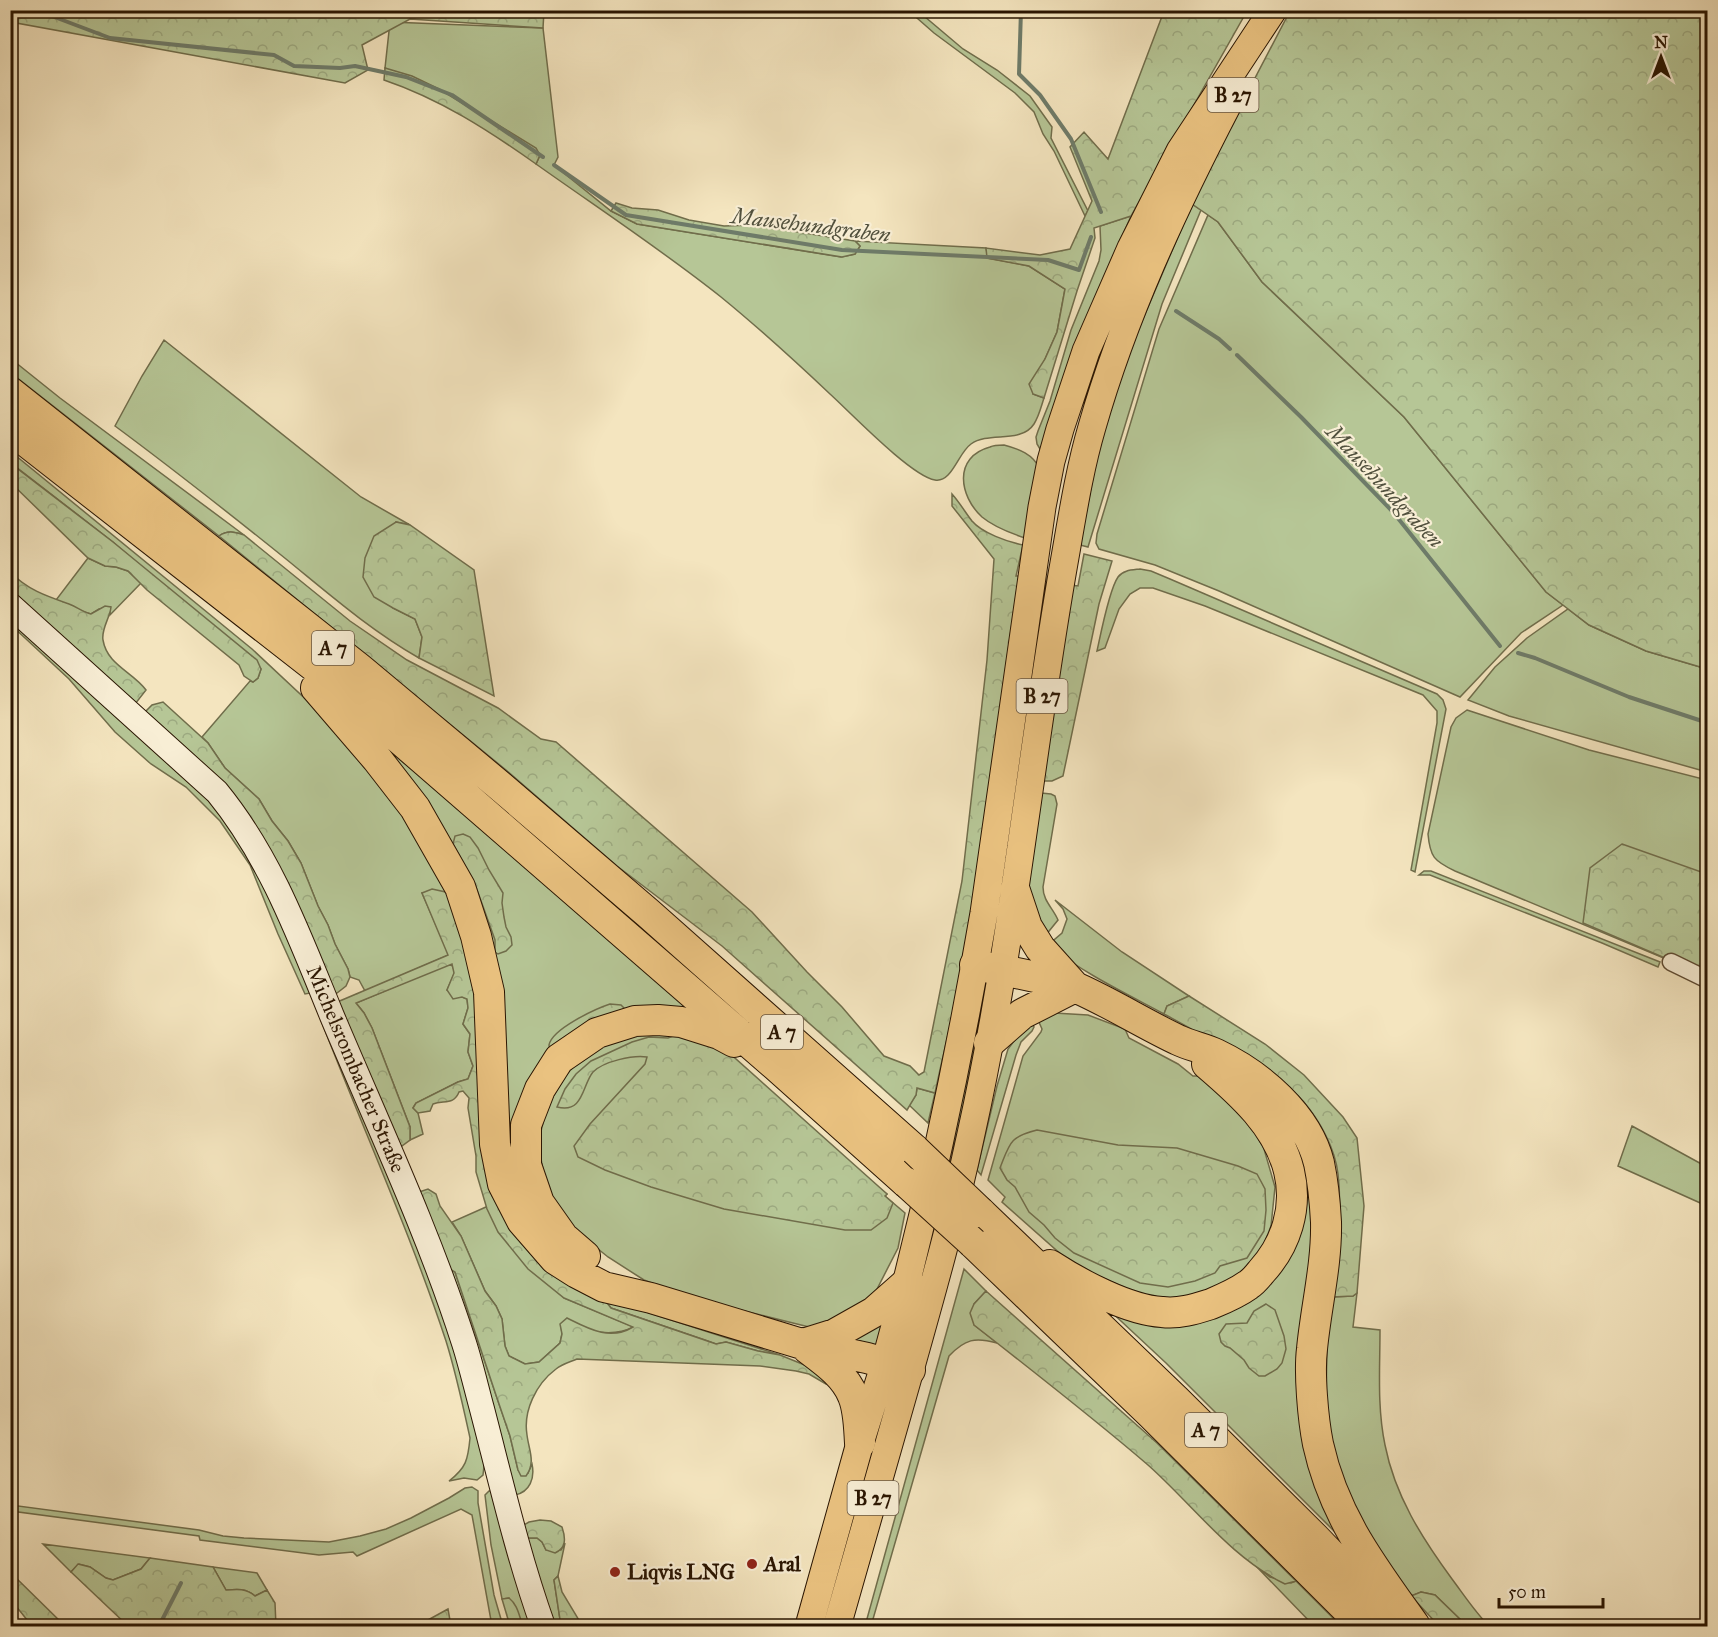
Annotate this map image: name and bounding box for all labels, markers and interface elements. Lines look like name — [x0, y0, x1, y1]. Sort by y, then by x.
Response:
north arrow — [1631, 27, 1691, 87]
text: N — [1654, 33, 1668, 52]
road number: B 27 — [1208, 78, 1258, 112]
water label: Mausehundgraben — [728, 202, 892, 248]
water label: Mausehundgraben — [1319, 417, 1450, 554]
road number: A 7 — [312, 631, 354, 665]
road number: B 27 — [1016, 679, 1068, 713]
street label: Michelsrombacher Straße — [301, 962, 412, 1177]
road number: A 7 — [761, 1015, 803, 1049]
road number: A 7 — [1185, 1413, 1227, 1447]
road number: B 27 — [848, 1481, 898, 1515]
place label: Aral — [762, 1551, 802, 1577]
marker: Aral — [745, 1557, 759, 1571]
place label: Liqvis LNG — [627, 1559, 735, 1585]
marker: Liqvis LNG — [608, 1565, 622, 1579]
scale bar — [1499, 1571, 1602, 1609]
text: 50 m — [1508, 1581, 1546, 1603]

